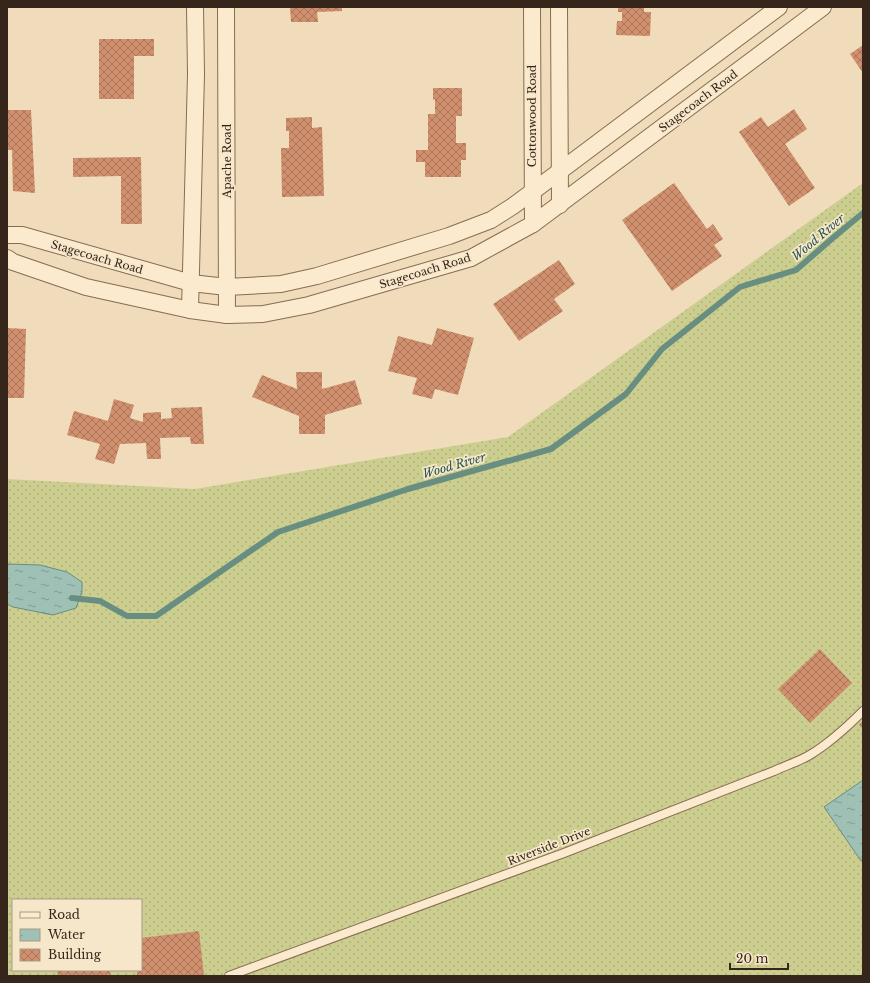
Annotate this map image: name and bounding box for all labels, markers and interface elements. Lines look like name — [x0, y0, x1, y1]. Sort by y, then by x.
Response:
street label: Cottonwood Road — [525, 64, 539, 167]
street label: Stagecoach Road — [656, 66, 741, 135]
street label: Apache Road — [220, 123, 234, 199]
water label: Wood River — [788, 210, 848, 264]
street label: Stagecoach Road — [49, 237, 145, 277]
street label: Stagecoach Road — [377, 250, 473, 292]
water label: Wood River — [421, 449, 488, 481]
street label: Riverside Drive — [506, 824, 592, 868]
legend — [12, 899, 142, 971]
text: Road — [48, 907, 80, 922]
text: Water — [47, 927, 85, 942]
scale bar — [730, 945, 788, 971]
text: Building — [48, 947, 102, 962]
text: 20 m — [736, 951, 768, 966]

